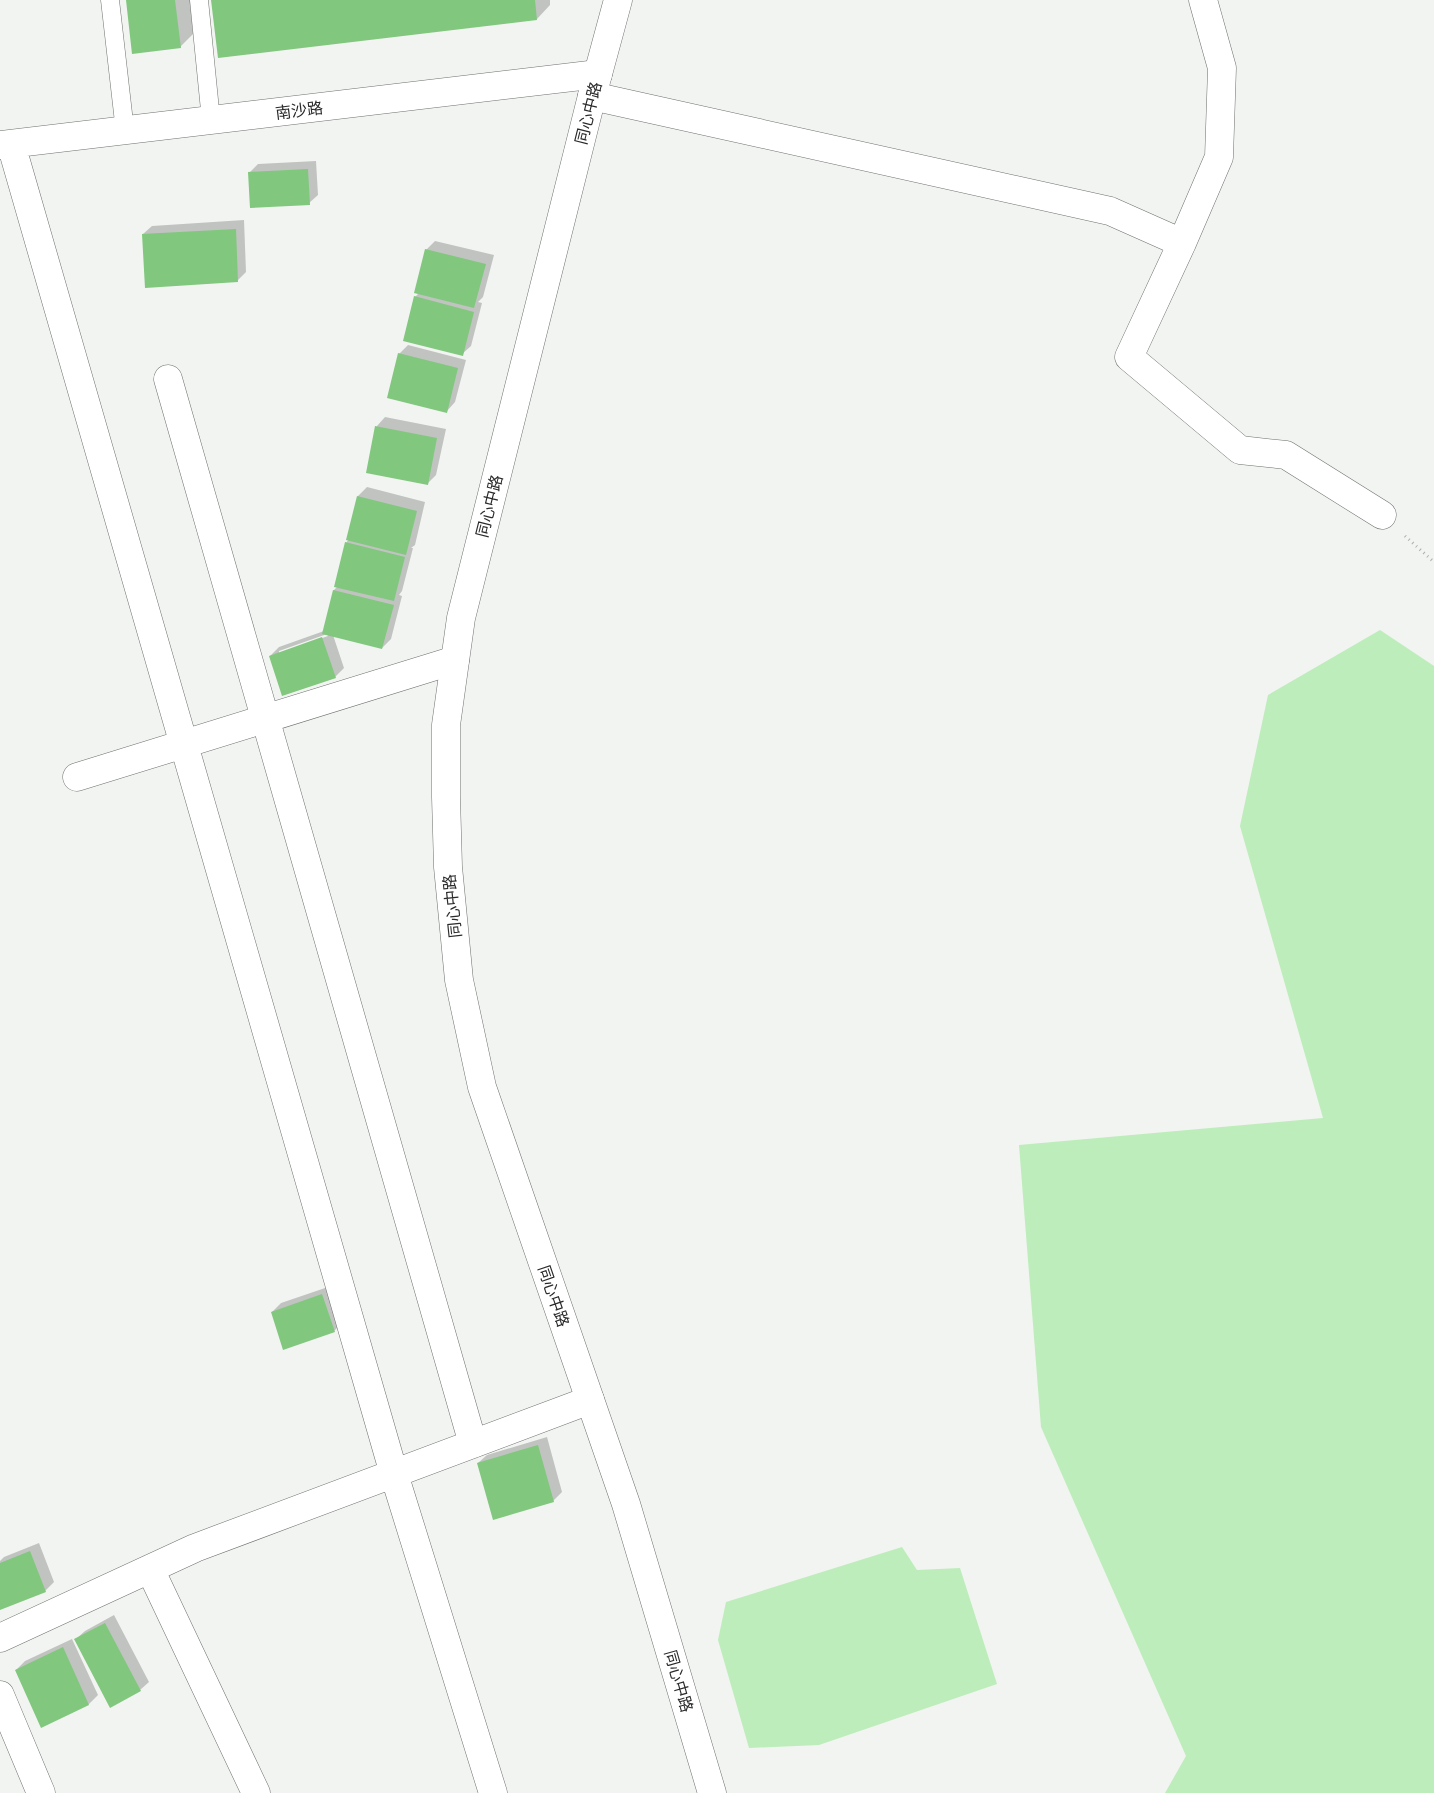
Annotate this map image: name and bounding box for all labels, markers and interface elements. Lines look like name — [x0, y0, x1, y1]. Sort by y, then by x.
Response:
street label: 同心中路 — [570, 79, 606, 147]
street label: 南沙路 — [274, 96, 324, 124]
street label: 同心中路 — [471, 472, 507, 540]
street label: 同心中路 — [438, 873, 466, 939]
street label: 同心中路 — [533, 1262, 575, 1330]
street label: 同心中路 — [660, 1647, 698, 1715]

